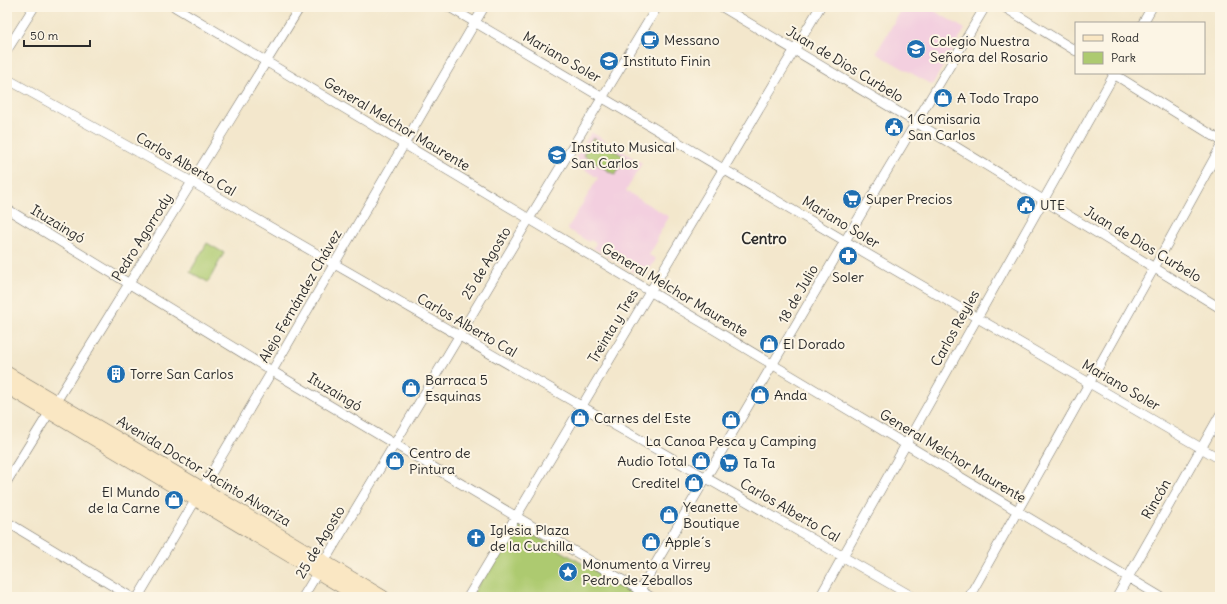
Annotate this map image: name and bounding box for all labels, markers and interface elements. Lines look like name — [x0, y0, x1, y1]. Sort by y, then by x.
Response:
scale bar — [24, 22, 90, 48]
street label: Juan de Dios Curbelo — [783, 22, 907, 106]
legend — [1075, 22, 1205, 74]
street label: Mariano Soler — [520, 27, 605, 87]
text: 50 m — [30, 28, 59, 43]
cafe icon: Messano — [639, 29, 661, 51]
text: Road — [1111, 30, 1139, 45]
place label: Messano — [664, 31, 720, 49]
place label: Colegio Nuestra Señora del Rosario — [930, 32, 1048, 66]
school or university icon: Colegio Nuestra Señora del Rosario — [905, 38, 927, 60]
school or university icon: Instituto Finin — [598, 50, 620, 72]
text: Park — [1111, 50, 1136, 65]
place label: Instituto Finin — [623, 52, 711, 70]
street label: General Melchor Maurente — [321, 73, 473, 175]
shop icon: A Todo Trapo — [932, 87, 954, 109]
place label: A Todo Trapo — [957, 89, 1039, 107]
place label: 1 Comisaria San Carlos — [908, 110, 980, 144]
public building icon: 1 Comisaria San Carlos — [883, 116, 905, 138]
street label: Carlos Alberto Cal — [133, 128, 239, 200]
place label: Instituto Musical San Carlos — [571, 138, 675, 172]
school or university icon: Instituto Musical San Carlos — [546, 144, 568, 166]
supermarket icon: Super Precios — [841, 188, 863, 210]
street label: Pedro Agorrody — [108, 190, 176, 284]
place label: Super Precios — [866, 190, 952, 208]
street label: Mariano Soler — [799, 192, 883, 252]
public building icon: UTE — [1015, 194, 1037, 216]
place label: UTE — [1040, 196, 1065, 214]
street label: Ituzaingó — [28, 201, 89, 247]
street label: Juan de Dios Curbelo — [1081, 202, 1205, 286]
street label: 25 de Agosto — [457, 223, 515, 303]
street label: Alejo Fernández Chávez — [255, 226, 346, 366]
district label: Centro — [741, 229, 787, 248]
street label: General Melchor Maurente — [599, 239, 751, 341]
pharmacy icon: Soler — [837, 245, 859, 267]
street label: 18 de Julio — [774, 261, 822, 327]
place label: Soler — [832, 268, 864, 286]
street label: Treinta y Tres — [584, 286, 642, 366]
street label: Carlos Reyles — [927, 287, 983, 369]
street label: Carlos Alberto Cal — [414, 289, 520, 361]
shop icon: El Dorado — [758, 333, 780, 355]
place label: El Dorado — [783, 335, 845, 353]
street label: Mariano Soler — [1079, 355, 1164, 415]
building icon: Torre San Carlos — [105, 363, 127, 385]
place label: Torre San Carlos — [130, 365, 234, 383]
street label: Ituzaingó — [305, 369, 366, 415]
place label: Barraca 5 Esquinas — [425, 371, 488, 405]
shop icon: Barraca 5 Esquinas — [400, 377, 422, 399]
shop icon: Anda — [749, 384, 771, 406]
place label: Anda — [774, 386, 807, 404]
street label: General Melchor Maurente — [877, 405, 1029, 507]
shop icon: Carnes del Este — [569, 407, 591, 429]
place label: Carnes del Este — [594, 409, 691, 427]
shop icon: La Canoa Pesca y Camping — [720, 409, 742, 431]
street label: Avenida Doctor Jacinto Alvariza — [114, 412, 294, 530]
place label: La Canoa Pesca y Camping — [645, 432, 817, 450]
place label: Centro de Pintura — [409, 444, 471, 478]
shop icon: Centro de Pintura — [384, 450, 406, 472]
shop icon: Audio Total — [690, 450, 712, 472]
place label: Audio Total — [617, 452, 687, 470]
supermarket icon: Ta Ta — [718, 452, 740, 474]
place label: Ta Ta — [743, 454, 775, 472]
shop icon: Creditel — [683, 472, 705, 494]
place label: Creditel — [631, 474, 680, 492]
street label: Carlos Alberto Cal — [737, 474, 843, 546]
street label: Rincón — [1137, 476, 1175, 522]
place label: El Mundo de la Carne — [88, 483, 160, 517]
shop icon: El Mundo de la Carne — [163, 489, 185, 511]
place label: Yeanette Boutique — [683, 498, 739, 532]
street label: 25 de Agosto — [291, 502, 349, 582]
shop icon: Yeanette Boutique — [658, 504, 680, 526]
place label: Iglesia Plaza de la Cuchilla — [490, 521, 573, 555]
church icon: Iglesia Plaza de la Cuchilla — [465, 527, 487, 549]
shop icon: Apple´s — [640, 531, 662, 553]
place label: Apple´s — [665, 533, 711, 551]
place label: Monumento a Virrey Pedro de Zeballos — [582, 555, 711, 589]
place icon: Monumento a Virrey Pedro de Zeballos — [557, 561, 579, 583]

